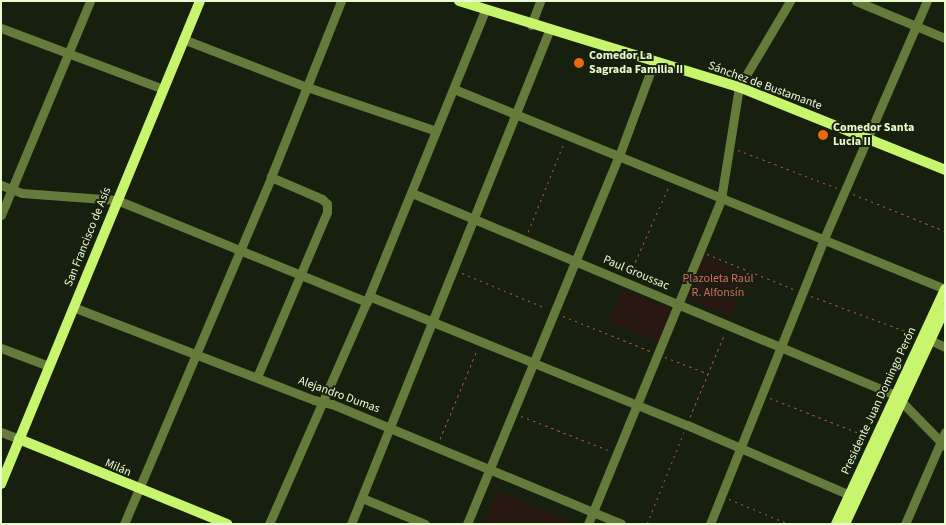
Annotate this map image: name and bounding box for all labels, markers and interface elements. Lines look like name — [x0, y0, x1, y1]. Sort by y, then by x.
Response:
place label: Comedor La Sagrada Familia II — [589, 49, 683, 77]
marker: Comedor La Sagrada Familia II — [573, 57, 585, 69]
street label: Sánchez de Bustamante — [706, 59, 824, 113]
place label: Comedor Santa Lucia II — [833, 121, 914, 149]
marker: Comedor Santa Lucia II — [817, 129, 829, 141]
street label: San Francisco de Asís — [61, 185, 115, 289]
street label: Paul Groussac — [601, 253, 671, 293]
park label: Plazoleta Raúl R. Alfonsín — [683, 272, 753, 300]
street label: Presidente Juan Domingo Perón — [838, 325, 920, 477]
street label: Alejandro Dumas — [296, 374, 382, 416]
street label: Milán — [103, 456, 133, 480]

